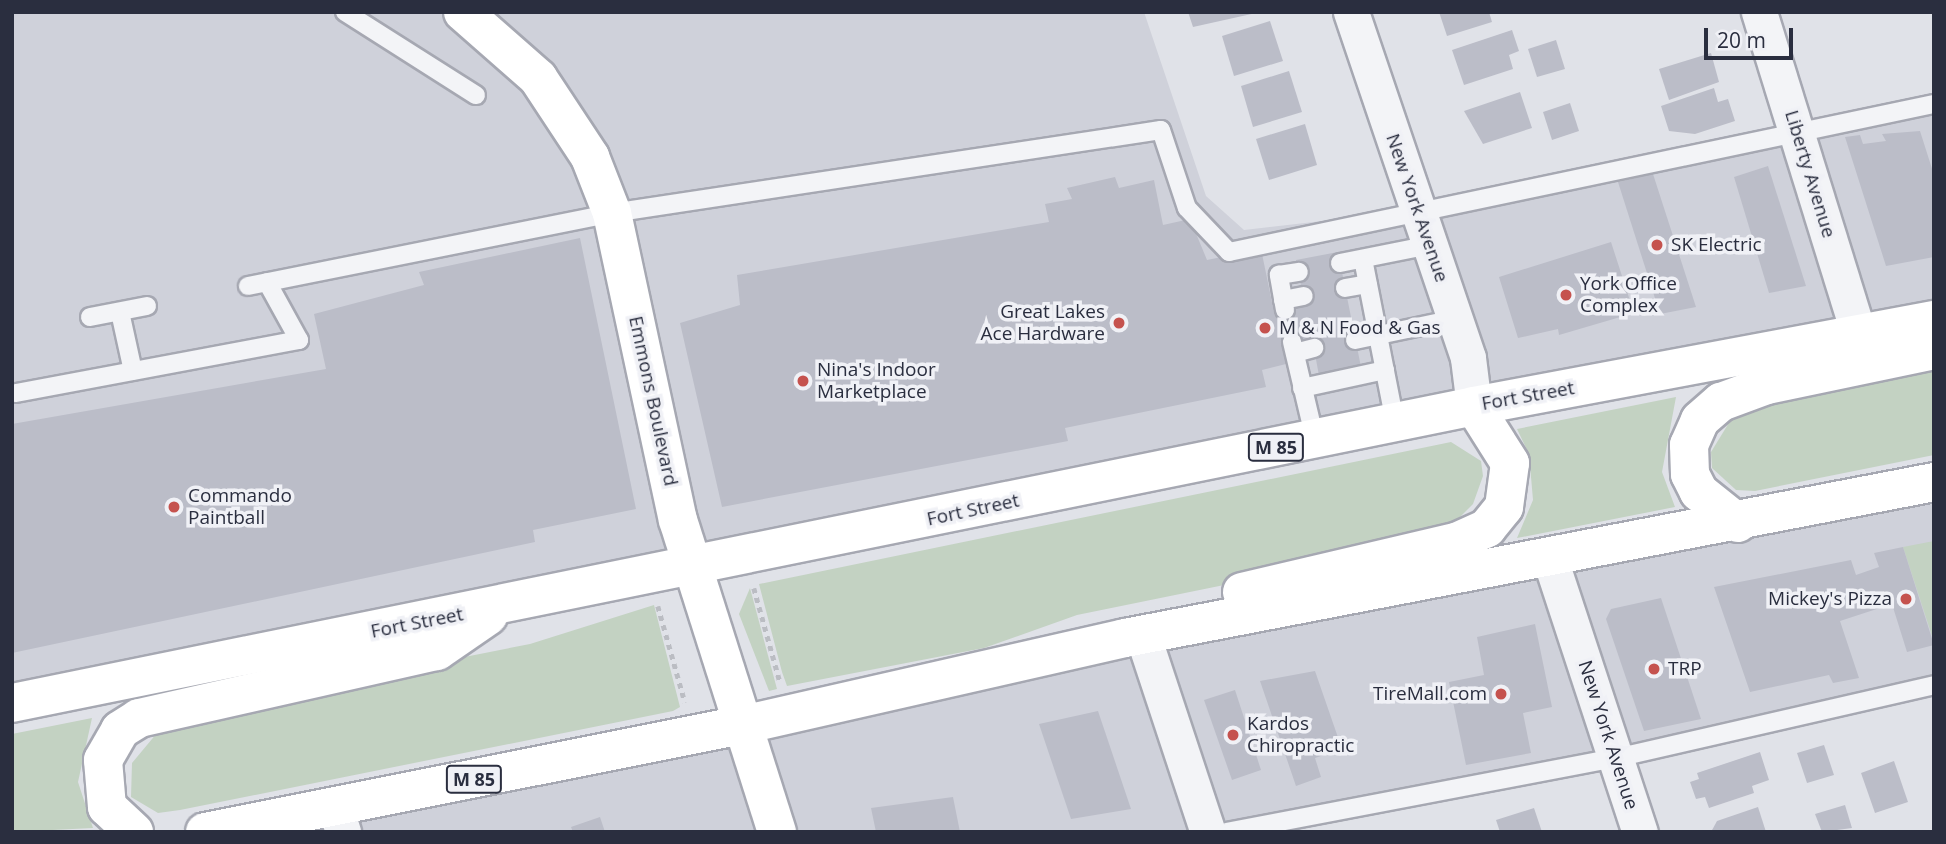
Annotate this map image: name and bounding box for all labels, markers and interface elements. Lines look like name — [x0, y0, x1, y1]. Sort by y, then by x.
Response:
scale bar — [1708, 14, 1797, 58]
text: 20 m — [1717, 26, 1766, 54]
street label: Liberty Avenue — [1780, 107, 1840, 241]
street label: New York Avenue — [1381, 131, 1453, 285]
place label: SK Electric — [1671, 234, 1762, 256]
marker: SK Electric — [1649, 237, 1665, 253]
place label: York Office Complex — [1580, 273, 1677, 317]
marker: York Office Complex — [1558, 287, 1574, 303]
place label: Great Lakes Ace Hardware — [981, 301, 1105, 345]
street label: Emmons Boulevard — [624, 314, 682, 488]
marker: Great Lakes Ace Hardware — [1111, 315, 1127, 331]
place label: M & N Food & Gas — [1279, 317, 1440, 339]
marker: M & N Food & Gas — [1257, 320, 1273, 336]
place label: Nina's Indoor Marketplace — [817, 359, 936, 403]
marker: Nina's Indoor Marketplace — [795, 373, 811, 389]
street label: Fort Street — [1480, 377, 1576, 415]
road number: M 85 — [1246, 432, 1306, 462]
place label: Commando Paintball — [188, 485, 292, 529]
street label: Fort Street — [925, 489, 1021, 531]
marker: Commando Paintball — [166, 499, 182, 515]
place label: Mickey's Pizza — [1768, 588, 1892, 610]
marker: Mickey's Pizza — [1898, 591, 1914, 607]
street label: Fort Street — [369, 603, 465, 643]
street label: New York Avenue — [1573, 658, 1643, 812]
place label: TRP — [1668, 658, 1702, 680]
marker: TRP — [1646, 661, 1662, 677]
place label: TireMall.com — [1373, 683, 1487, 705]
marker: TireMall.com — [1493, 686, 1509, 702]
place label: Kardos Chiropractic — [1247, 713, 1354, 757]
marker: Kardos Chiropractic — [1225, 727, 1241, 743]
road number: M 85 — [444, 764, 504, 794]

